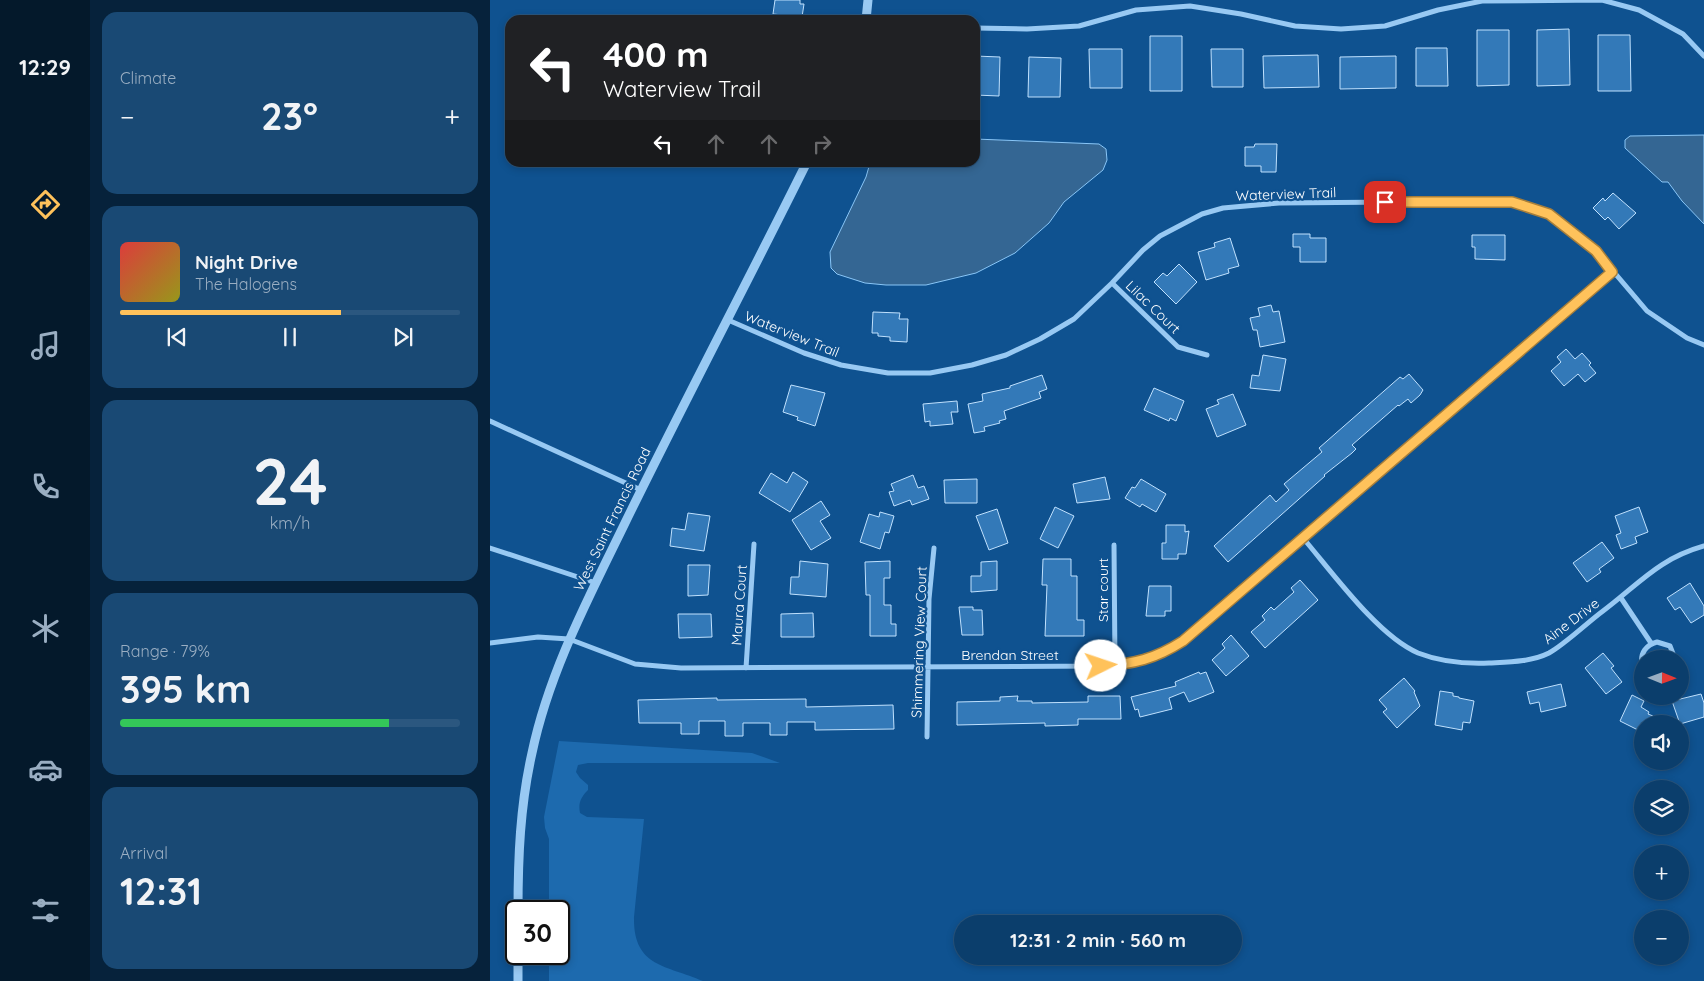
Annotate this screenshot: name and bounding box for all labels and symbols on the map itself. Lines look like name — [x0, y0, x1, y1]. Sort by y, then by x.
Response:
pin — [1364, 181, 1406, 223]
street label: Waterview Trail — [1235, 183, 1337, 205]
street label: Lilac Court — [1122, 277, 1184, 338]
street label: Waterview Trail — [742, 307, 842, 361]
street label: West Saint Francis Road — [569, 444, 655, 594]
street label: Star court — [1094, 558, 1112, 622]
street label: Maura Court — [727, 564, 751, 646]
street label: Shimmering View Court — [907, 566, 931, 718]
street label: Aine Drive — [1539, 594, 1603, 648]
position arrow — [1074, 639, 1126, 691]
street label: Brendan Street — [961, 646, 1059, 664]
north arrow — [1634, 650, 1689, 705]
speed limit sign: 30 — [505, 900, 570, 965]

